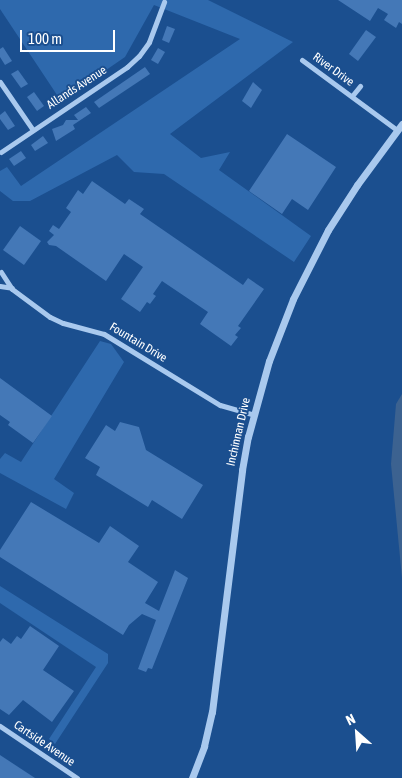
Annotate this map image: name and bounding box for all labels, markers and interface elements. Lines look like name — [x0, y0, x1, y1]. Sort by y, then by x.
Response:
scale bar — [22, 20, 118, 52]
text: 100 m — [28, 30, 62, 47]
street label: River Drive — [310, 50, 356, 90]
street label: Allands Avenue — [44, 63, 110, 113]
street label: Fountain Drive — [107, 320, 169, 366]
street label: Inchinnan Drive — [224, 396, 254, 468]
north arrow — [332, 708, 382, 758]
text: N — [343, 711, 358, 729]
street label: Cartside Avenue — [11, 718, 77, 770]

